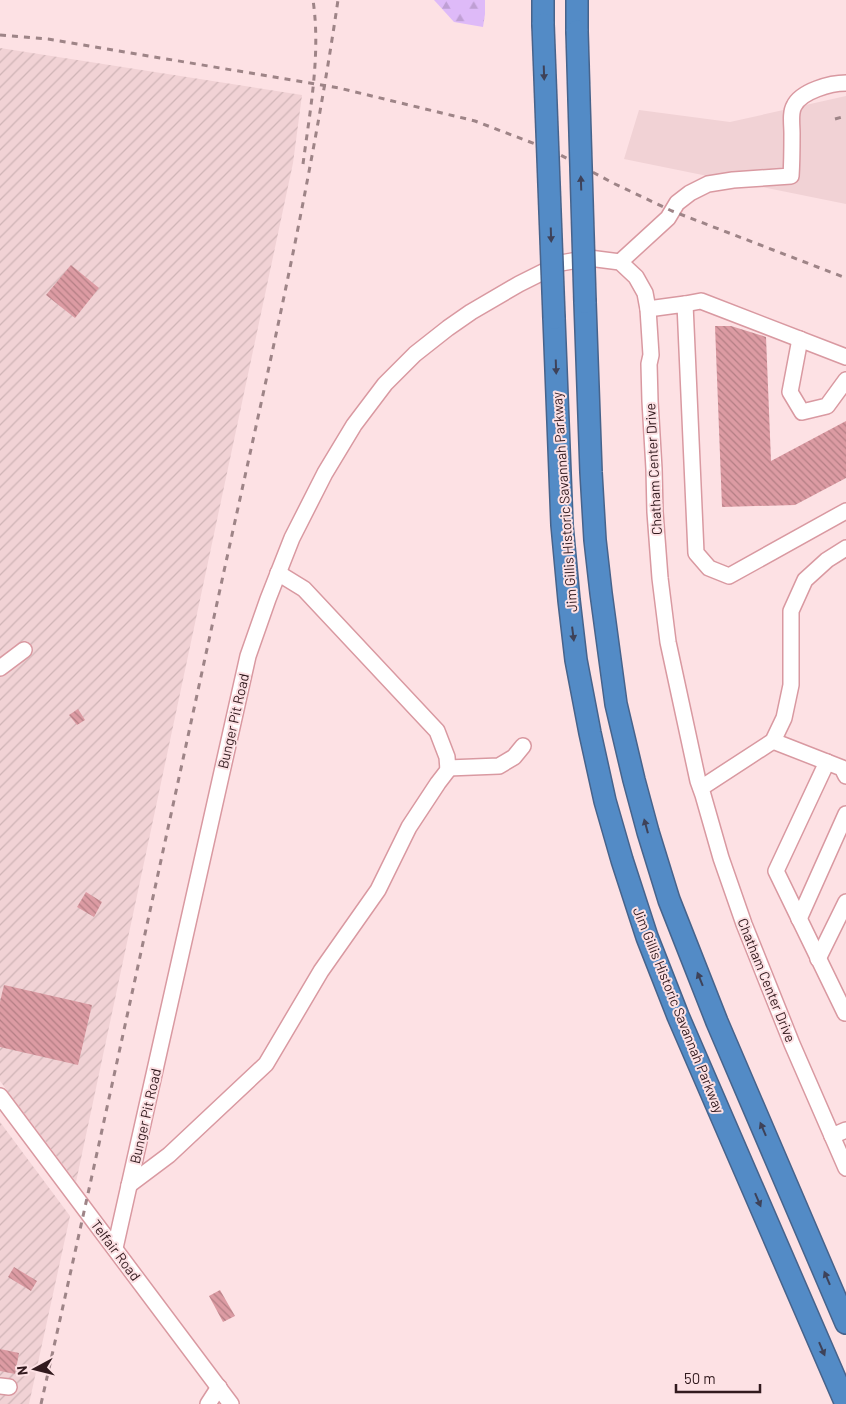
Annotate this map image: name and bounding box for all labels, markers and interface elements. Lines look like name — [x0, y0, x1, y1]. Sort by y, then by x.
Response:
one-way arrow — [541, 65, 549, 81]
one-way arrow — [577, 175, 585, 191]
one-way arrow — [547, 227, 555, 243]
one-way arrow — [552, 359, 560, 375]
street label: Jim Gillis Historic Savannah Parkway — [548, 391, 580, 613]
street label: Chatham Center Drive — [641, 403, 665, 535]
one-way arrow — [569, 626, 577, 642]
street label: Bunger Pit Road — [214, 672, 252, 770]
one-way arrow — [642, 818, 650, 833]
street label: Jim Gillis Historic Savannah Parkway — [630, 904, 728, 1116]
street label: Chatham Center Drive — [734, 916, 800, 1044]
one-way arrow — [696, 971, 704, 986]
street label: Bunger Pit Road — [126, 1067, 164, 1165]
one-way arrow — [758, 1122, 766, 1136]
one-way arrow — [755, 1193, 763, 1207]
street label: Telfair Road — [88, 1216, 144, 1284]
one-way arrow — [822, 1271, 830, 1285]
one-way arrow — [819, 1342, 827, 1356]
north arrow — [10, 1344, 60, 1394]
scale bar — [676, 1362, 760, 1394]
text: N — [13, 1365, 31, 1376]
text: 50 m — [684, 1369, 716, 1387]

